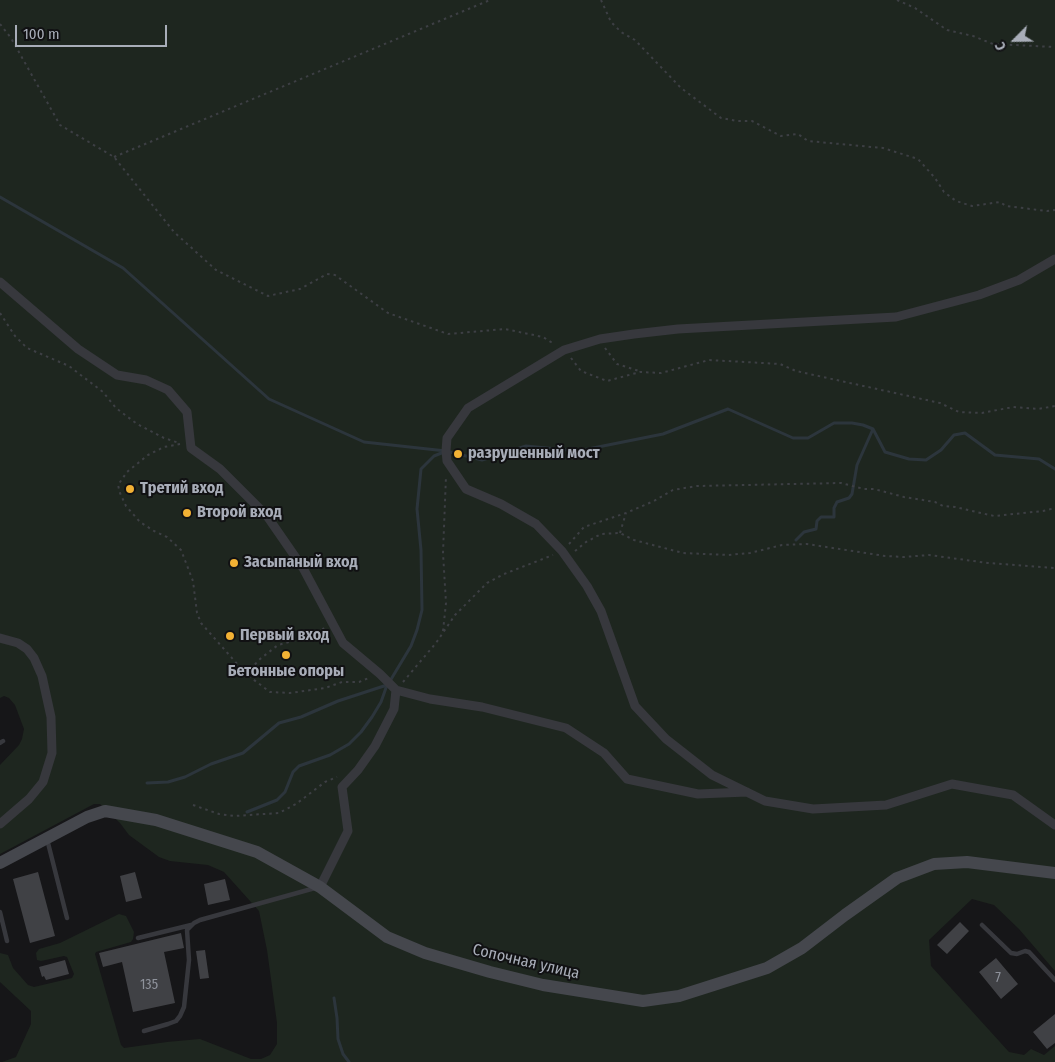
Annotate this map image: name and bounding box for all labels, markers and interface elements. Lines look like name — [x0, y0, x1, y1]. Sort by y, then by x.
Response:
scale bar — [18, 15, 170, 47]
north arrow — [990, 15, 1040, 65]
text: 100 m — [23, 25, 60, 43]
text: С — [991, 39, 1010, 53]
place label: разрушенный мост — [468, 444, 600, 464]
marker: разрушенный мост — [452, 448, 464, 460]
place label: Третий вход — [140, 479, 223, 499]
marker: Третий вход — [124, 483, 136, 495]
place label: Второй вход — [197, 503, 281, 523]
marker: Второй вход — [181, 507, 193, 519]
place label: Засыпаный вход — [244, 553, 358, 573]
marker: Засыпаный вход — [228, 557, 240, 569]
place label: Первый вход — [240, 626, 329, 646]
marker: Первый вход — [224, 630, 236, 642]
marker: Бетонные опоры — [280, 649, 292, 661]
place label: Бетонные опоры — [228, 662, 344, 682]
street label: Сопочная улица — [471, 940, 581, 984]
house number: 7 — [995, 970, 1001, 986]
house number: 135 — [140, 977, 158, 993]

